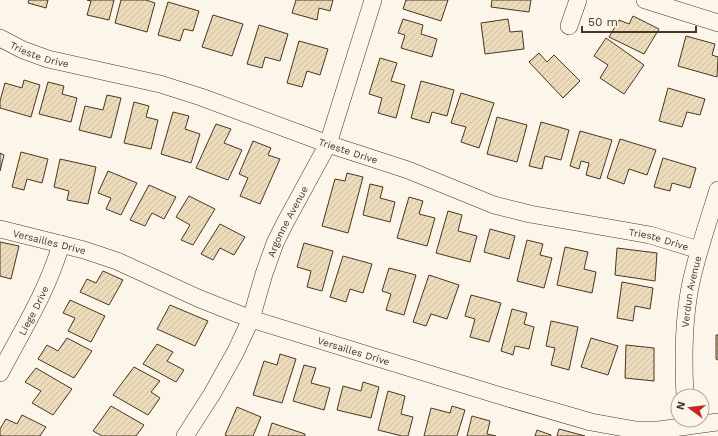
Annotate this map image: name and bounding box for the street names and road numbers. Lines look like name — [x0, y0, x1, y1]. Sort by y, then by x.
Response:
street label: Trieste Drive — [8, 39, 70, 70]
street label: Trieste Drive — [317, 136, 379, 166]
street label: Argonne Avenue — [265, 184, 310, 259]
street label: Trieste Drive — [628, 226, 690, 253]
street label: Versailles Drive — [12, 227, 87, 256]
street label: Verdun Avenue — [680, 254, 704, 328]
street label: Liege Drive — [17, 284, 51, 337]
street label: Versailles Drive — [316, 335, 391, 367]

